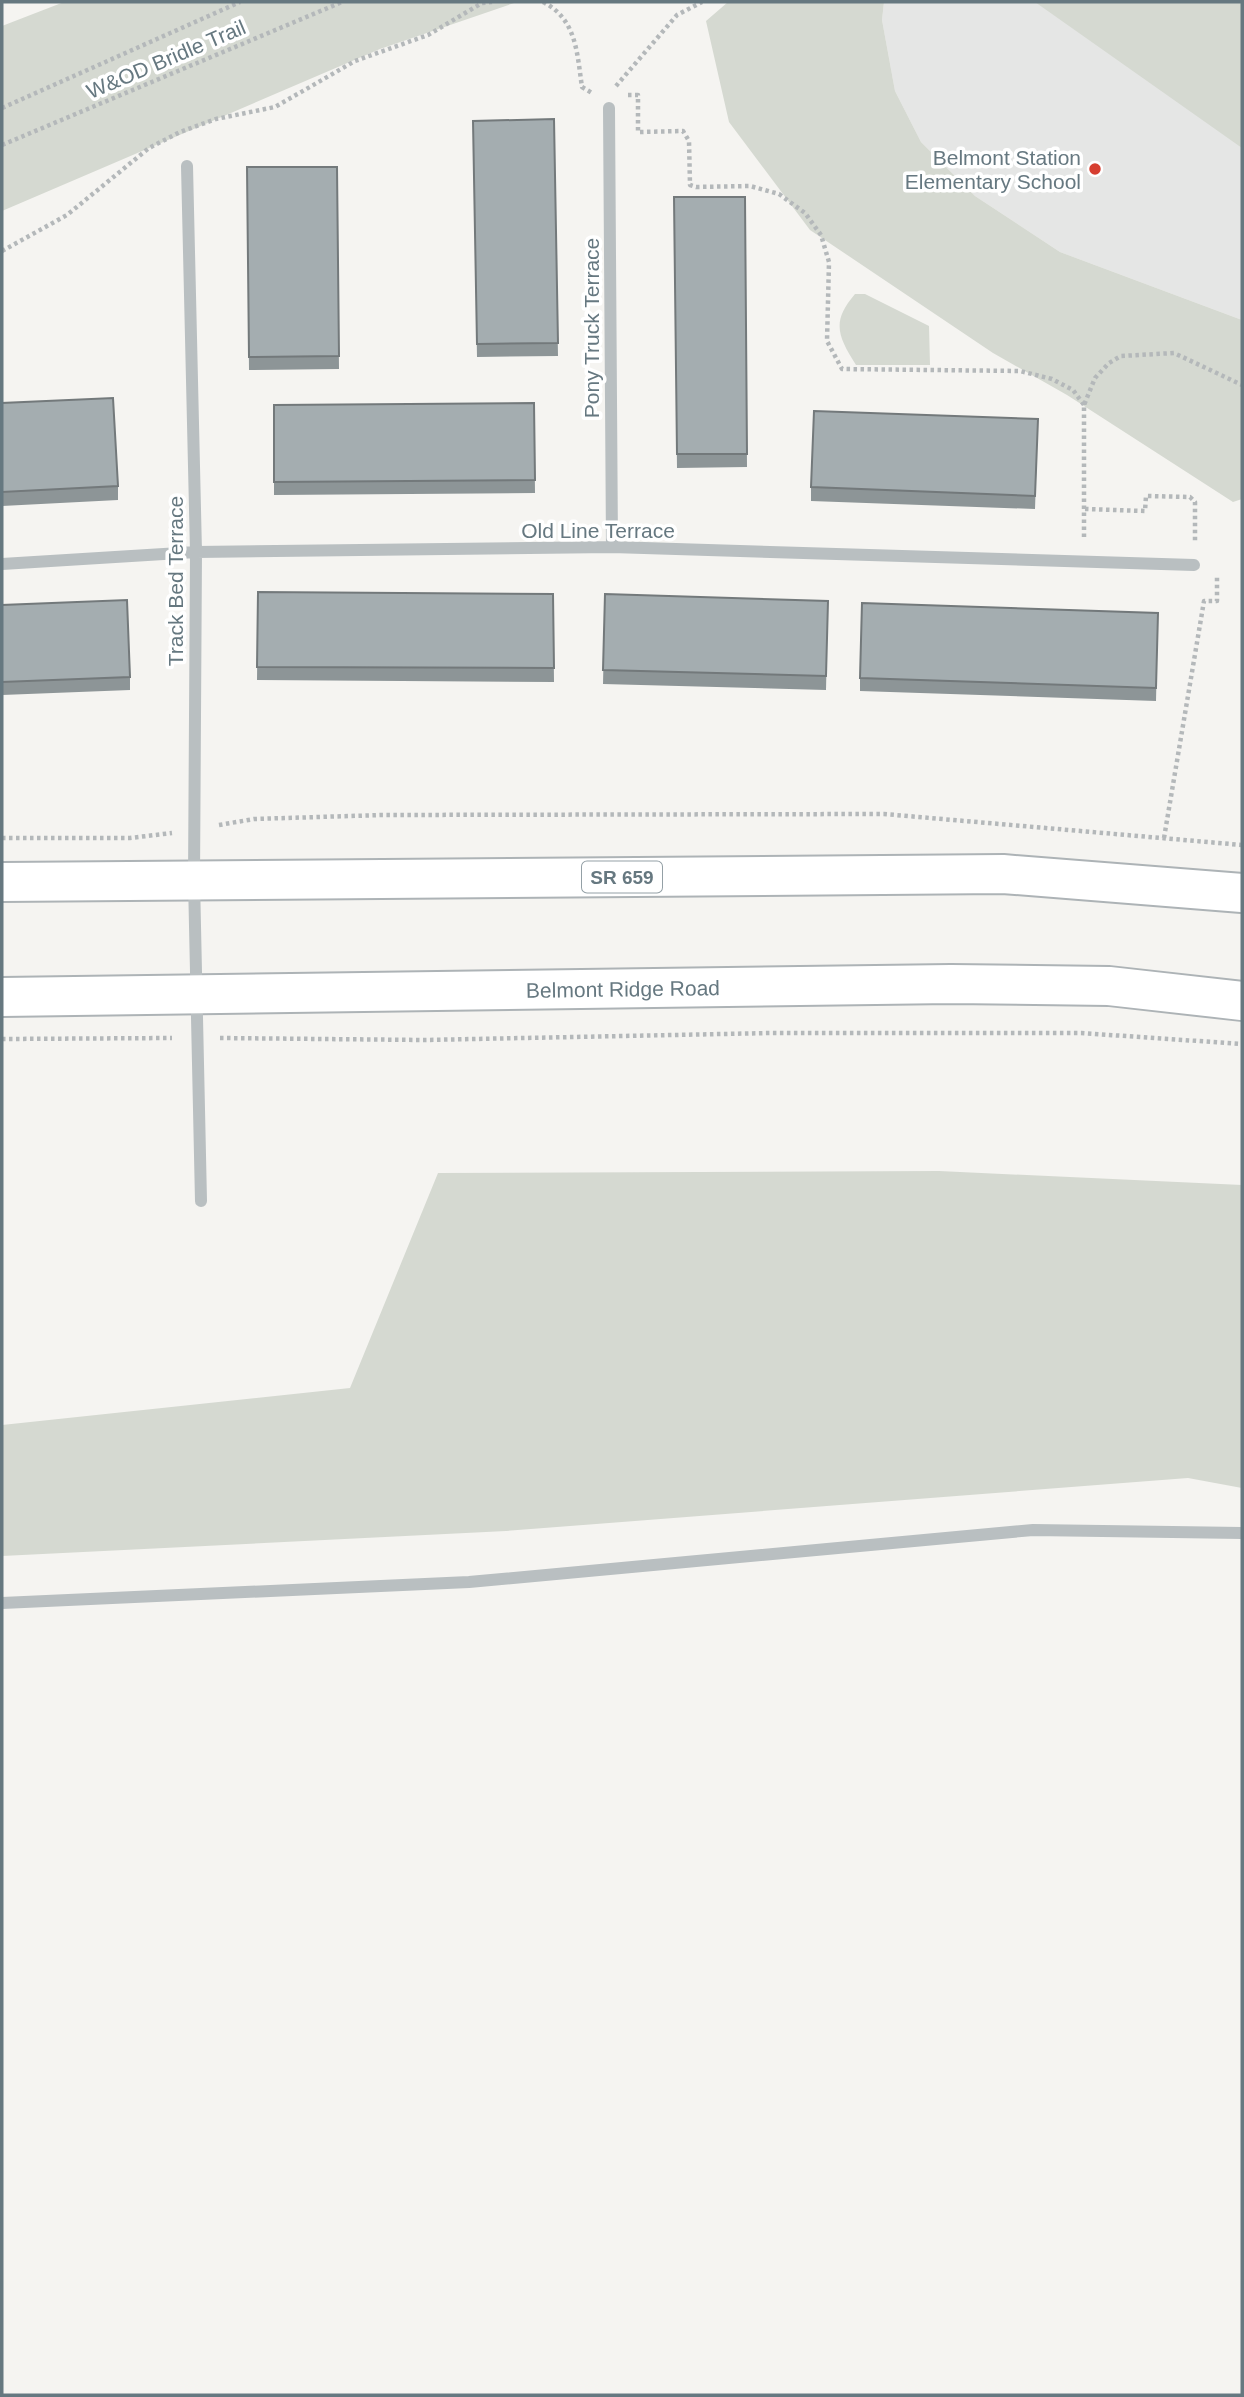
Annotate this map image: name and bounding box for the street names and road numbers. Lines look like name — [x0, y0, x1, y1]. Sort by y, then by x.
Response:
street label: W&OD Bridle Trail — [83, 15, 249, 103]
street label: Pony Truck Terrace — [580, 238, 603, 418]
street label: Track Bed Terrace — [164, 496, 187, 666]
street label: Old Line Terrace — [521, 519, 675, 542]
road number: SR 659 — [582, 862, 662, 892]
street label: Belmont Ridge Road — [526, 976, 720, 1001]

